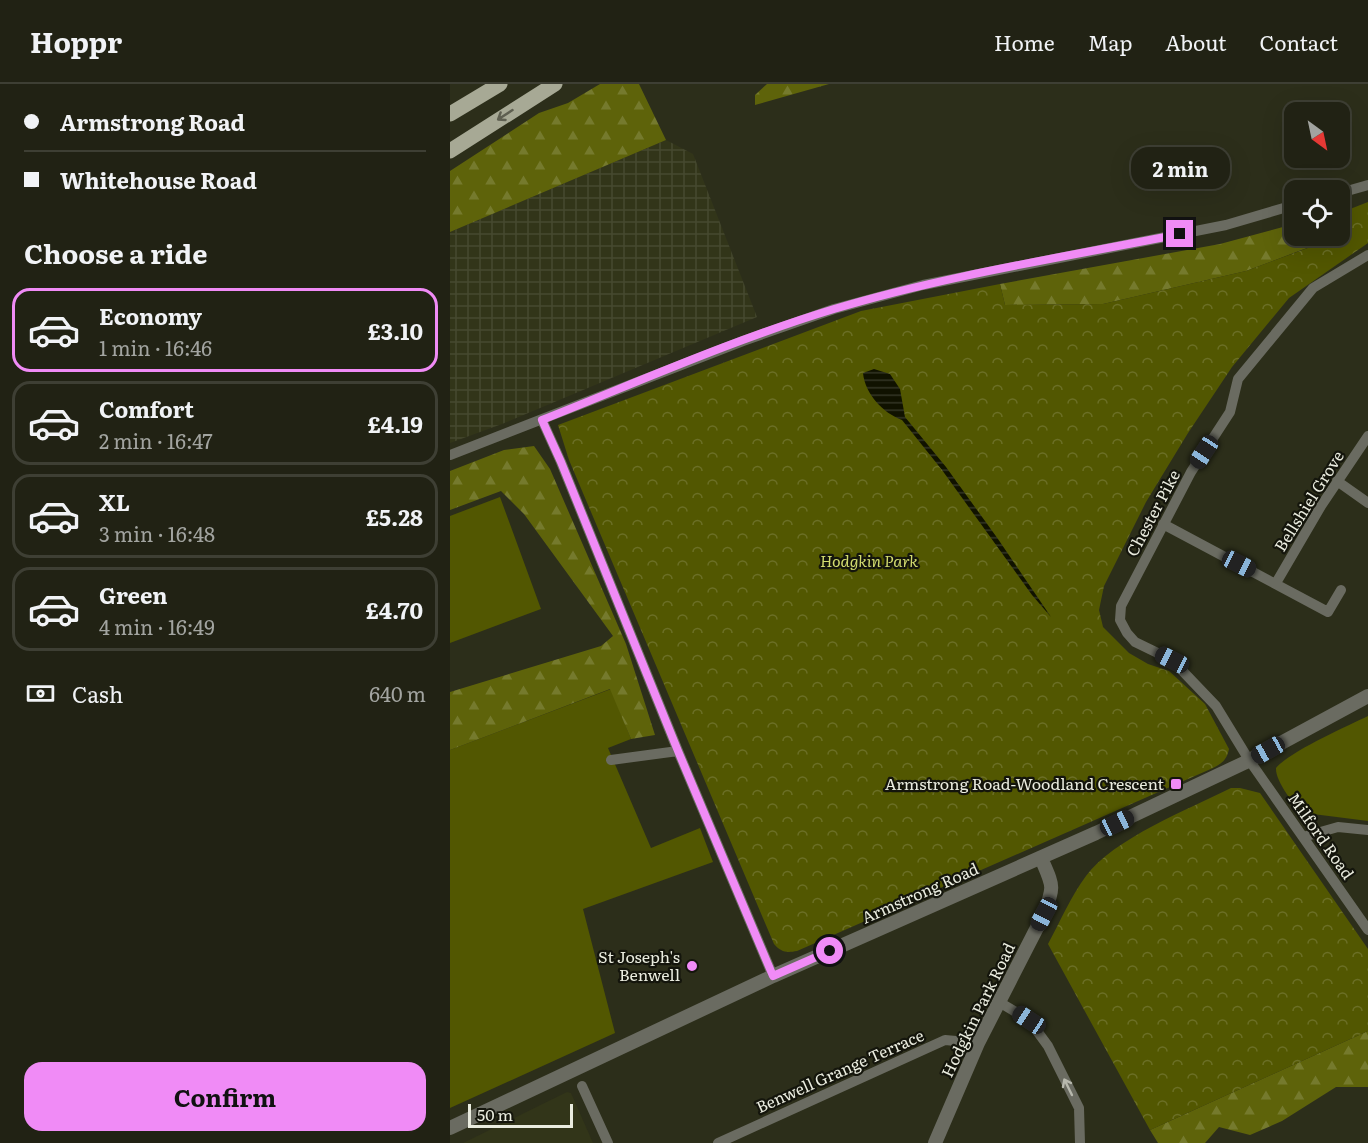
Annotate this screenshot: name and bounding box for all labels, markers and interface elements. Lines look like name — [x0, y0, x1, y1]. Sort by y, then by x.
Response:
text: Hoppr — [30, 20, 122, 62]
text: Home — [994, 26, 1055, 57]
text: Map — [1088, 26, 1132, 57]
text: About — [1165, 26, 1227, 57]
text: Contact — [1260, 26, 1338, 57]
north arrow — [1284, 102, 1350, 168]
map controls — [1284, 102, 1350, 246]
text: Armstrong Road — [60, 105, 245, 138]
one-way arrow — [497, 110, 514, 122]
callout: 2 min — [1130, 147, 1230, 189]
text: 2 min — [1153, 153, 1208, 183]
text: Whitehouse Road — [60, 163, 257, 196]
button: locate — [1284, 180, 1350, 246]
route end — [1166, 220, 1193, 247]
text: Choose a ride — [24, 232, 207, 272]
text: Economy — [99, 299, 202, 332]
icon: car — [27, 303, 81, 357]
text: £3.10 — [368, 314, 423, 347]
text: 1 min · 16:46 — [99, 332, 212, 362]
text: Comfort — [99, 392, 194, 425]
icon: car — [27, 396, 81, 450]
text: £4.19 — [367, 407, 423, 440]
text: 2 min · 16:47 — [99, 425, 213, 455]
car — [1187, 432, 1221, 472]
street label: Bellshiel Grove — [1267, 445, 1349, 556]
street label: Chester Pike — [1119, 465, 1185, 560]
text: XL — [99, 485, 130, 518]
icon: car — [27, 489, 81, 543]
text: £5.28 — [366, 500, 423, 533]
text: 3 min · 16:48 — [99, 518, 215, 548]
park label: Hodgkin Park — [820, 548, 918, 572]
car — [1219, 548, 1259, 580]
text: Green — [99, 578, 168, 611]
icon: car — [27, 582, 81, 636]
text: £4.70 — [365, 593, 423, 626]
text: 4 min · 16:49 — [99, 611, 215, 641]
car — [1152, 644, 1192, 676]
icon: cash — [24, 677, 57, 710]
text: Cash — [72, 677, 123, 710]
text: 640 m — [369, 678, 426, 708]
car — [1248, 733, 1288, 767]
place label: Armstrong Road-Woodland Crescent — [885, 771, 1165, 795]
marker: Armstrong Road-Woodland Crescent — [1169, 777, 1183, 791]
street label: Milford Road — [1283, 787, 1361, 884]
car — [1097, 807, 1137, 839]
street label: Armstrong Road — [857, 855, 982, 929]
car — [1028, 894, 1060, 934]
route start — [816, 937, 843, 964]
street label: Hodgkin Park Road — [934, 938, 1020, 1081]
place label: St Joseph's Benwell — [598, 944, 680, 986]
marker: St Joseph's Benwell — [685, 959, 699, 973]
car — [1009, 1003, 1049, 1037]
street label: Benwell Grange Terrace — [752, 1022, 927, 1118]
button: Confirm — [24, 1062, 426, 1131]
one-way arrow — [1062, 1078, 1074, 1096]
scale bar — [468, 1101, 573, 1128]
text: 50 m — [477, 1102, 513, 1126]

